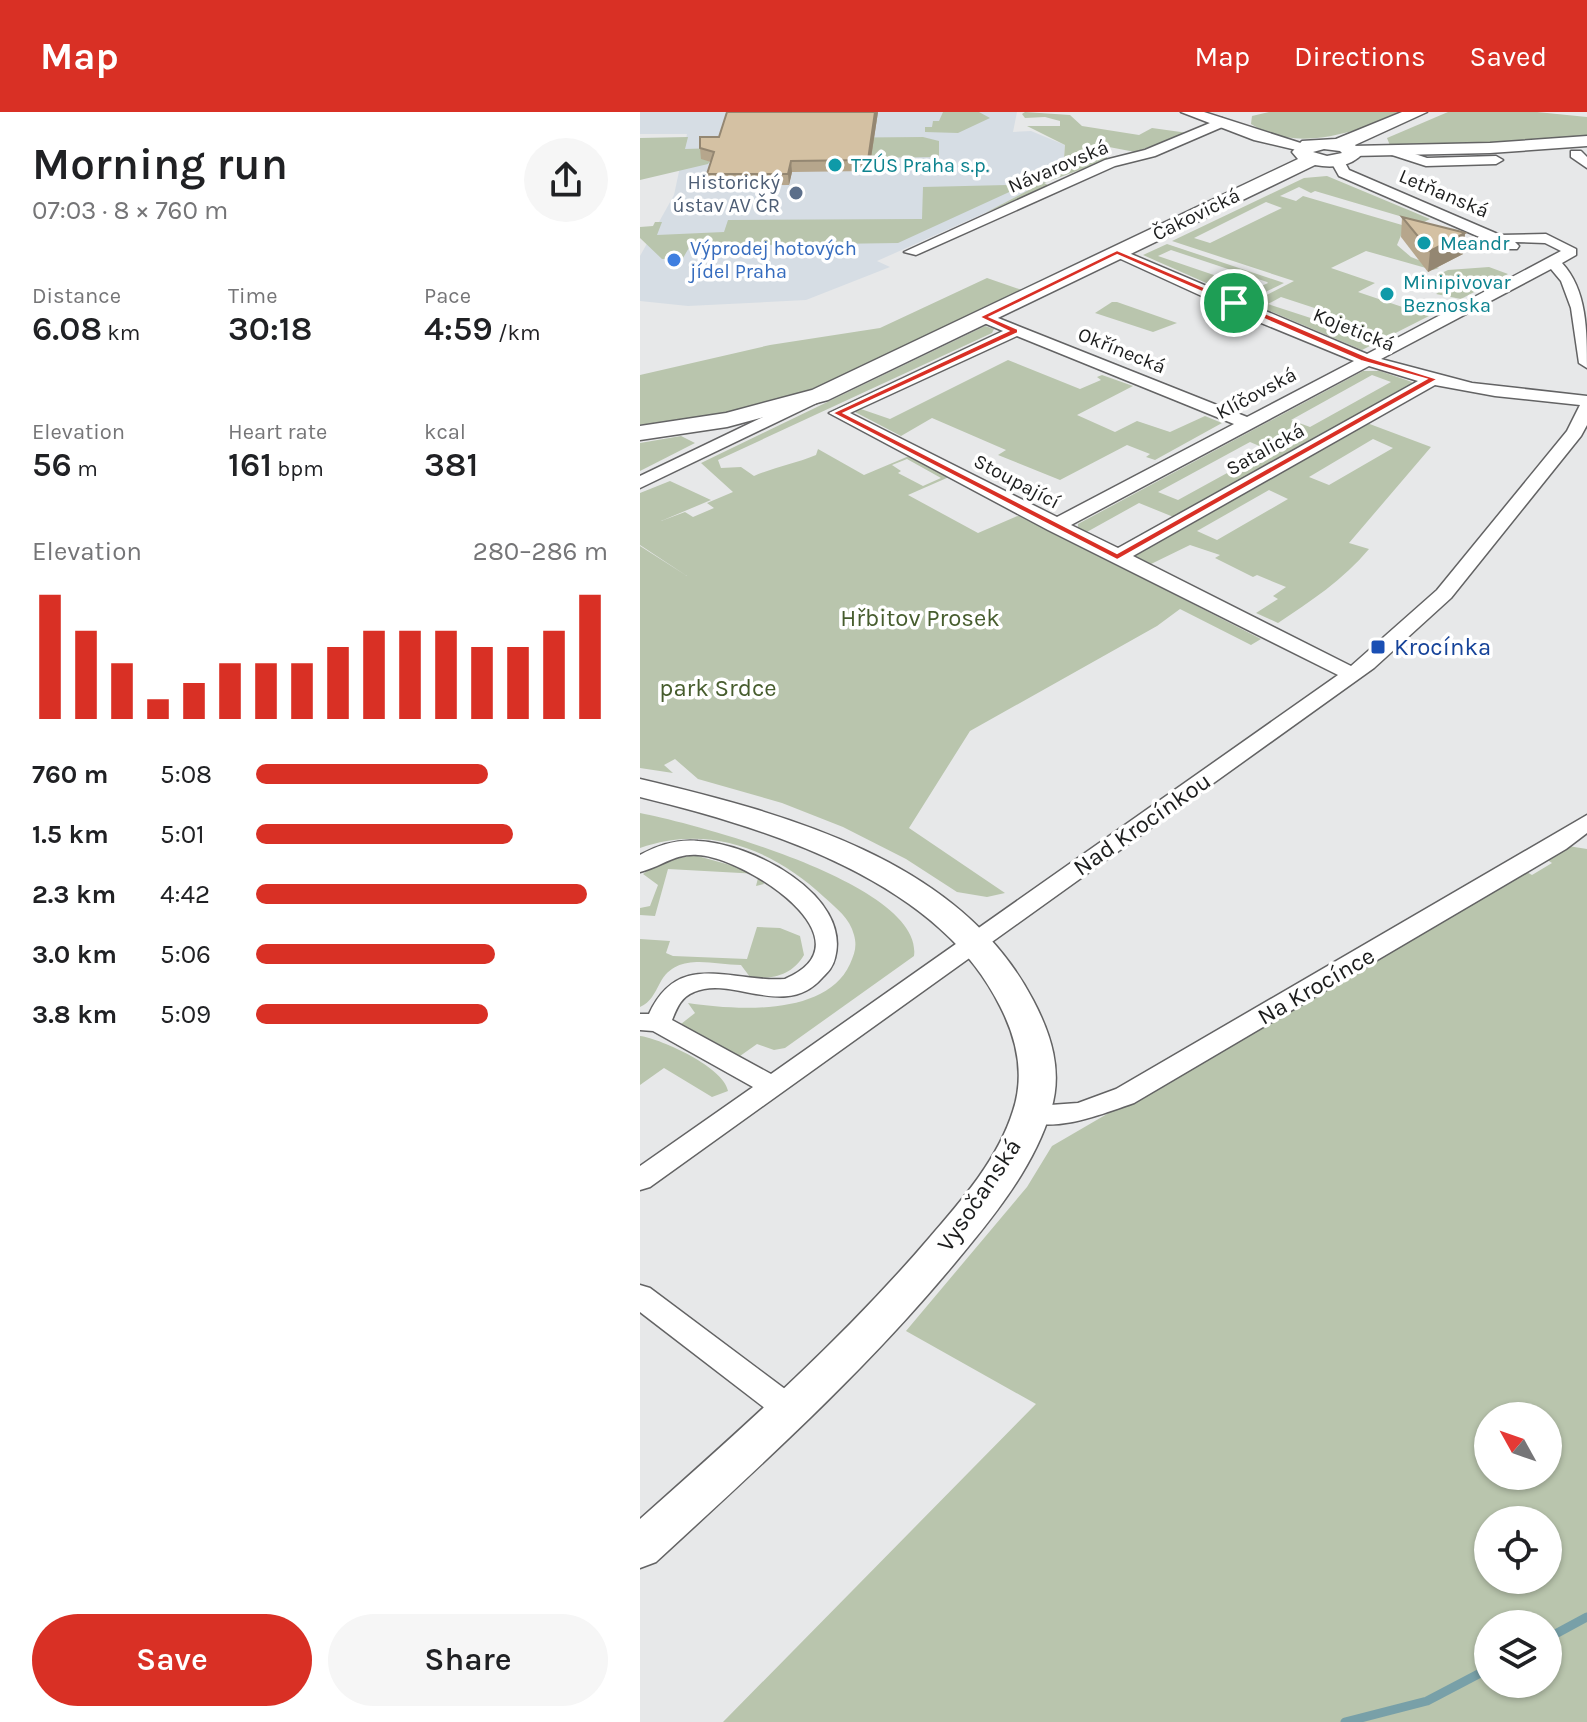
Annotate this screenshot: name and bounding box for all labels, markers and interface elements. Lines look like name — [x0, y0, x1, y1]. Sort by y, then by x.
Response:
text: Map — [40, 34, 119, 79]
text: Map — [1195, 40, 1250, 73]
text: Directions — [1294, 40, 1426, 73]
text: Saved — [1470, 40, 1547, 73]
street label: Návarovská — [1005, 135, 1112, 198]
button: share — [524, 138, 608, 222]
text: Morning run — [32, 139, 288, 190]
place label: TZÚS Praha s.p. — [851, 153, 989, 177]
marker: TZÚS Praha s.p. — [826, 156, 844, 174]
street label: Letňanská — [1396, 164, 1492, 223]
place label: Historický ústav AV ČR — [673, 171, 780, 217]
street label: Čakovická — [1148, 183, 1244, 245]
marker: Historický ústav AV ČR — [787, 184, 805, 202]
text: 07:03 · 8 × 760 m — [32, 195, 228, 226]
place label: Meandr — [1440, 232, 1510, 255]
marker: Meandr — [1415, 234, 1433, 252]
place label: Výprodej hotových jídel Praha — [688, 237, 857, 283]
marker: Výprodej hotových jídel Praha — [665, 251, 683, 269]
pin — [1200, 269, 1268, 337]
place label: Minipivovar Beznoska — [1403, 271, 1512, 317]
icon: arrive — [1212, 281, 1256, 325]
text: Distance — [32, 283, 121, 309]
text: Time — [228, 283, 277, 309]
text: Pace — [424, 283, 471, 309]
marker: Minipivovar Beznoska — [1378, 285, 1396, 303]
street label: Kojetická — [1310, 303, 1398, 356]
text: 6.08 — [32, 309, 102, 349]
text: 30:18 — [228, 309, 312, 349]
text: 4:59 — [424, 309, 493, 349]
text: km — [102, 320, 140, 346]
text: /km — [493, 320, 540, 346]
street label: Okřínecká — [1075, 323, 1169, 378]
street label: Klíčovská — [1212, 363, 1300, 424]
text: Elevation — [32, 419, 125, 445]
text: Heart rate — [228, 419, 327, 445]
text: kcal — [424, 419, 466, 445]
street label: Satalická — [1222, 419, 1308, 480]
text: 56 — [32, 445, 72, 485]
text: 161 — [228, 445, 272, 485]
text: 381 — [424, 445, 478, 485]
street label: Stoupající — [970, 449, 1064, 514]
text: m — [72, 456, 98, 482]
text: bpm — [272, 456, 324, 482]
text: Elevation — [32, 536, 142, 567]
text: 280–286 m — [473, 536, 608, 567]
park label: Hřbitov Prosek — [840, 604, 1000, 632]
place label: Krocínka — [1394, 633, 1491, 661]
marker: Krocínka — [1369, 638, 1387, 656]
park label: park Srdce — [659, 674, 777, 702]
text: 760 m — [32, 759, 108, 790]
text: 5:08 — [160, 759, 212, 790]
street label: Nad Krocínkou — [1068, 766, 1216, 882]
text: 1.5 km — [32, 819, 109, 850]
text: 5:01 — [160, 819, 205, 850]
text: 2.3 km — [32, 879, 116, 910]
text: 4:42 — [160, 879, 210, 910]
text: 3.0 km — [32, 939, 117, 970]
text: 5:06 — [160, 939, 211, 970]
street label: Na Krocínce — [1253, 941, 1379, 1031]
text: 3.8 km — [32, 999, 117, 1030]
text: 5:09 — [160, 999, 211, 1030]
street label: Vysočanská — [931, 1133, 1027, 1257]
north arrow — [1474, 1402, 1562, 1490]
map controls — [1474, 1402, 1562, 1698]
button: locate — [1474, 1506, 1562, 1594]
button: layers — [1474, 1610, 1562, 1698]
button: Save — [32, 1614, 312, 1706]
button: Share — [328, 1614, 608, 1706]

